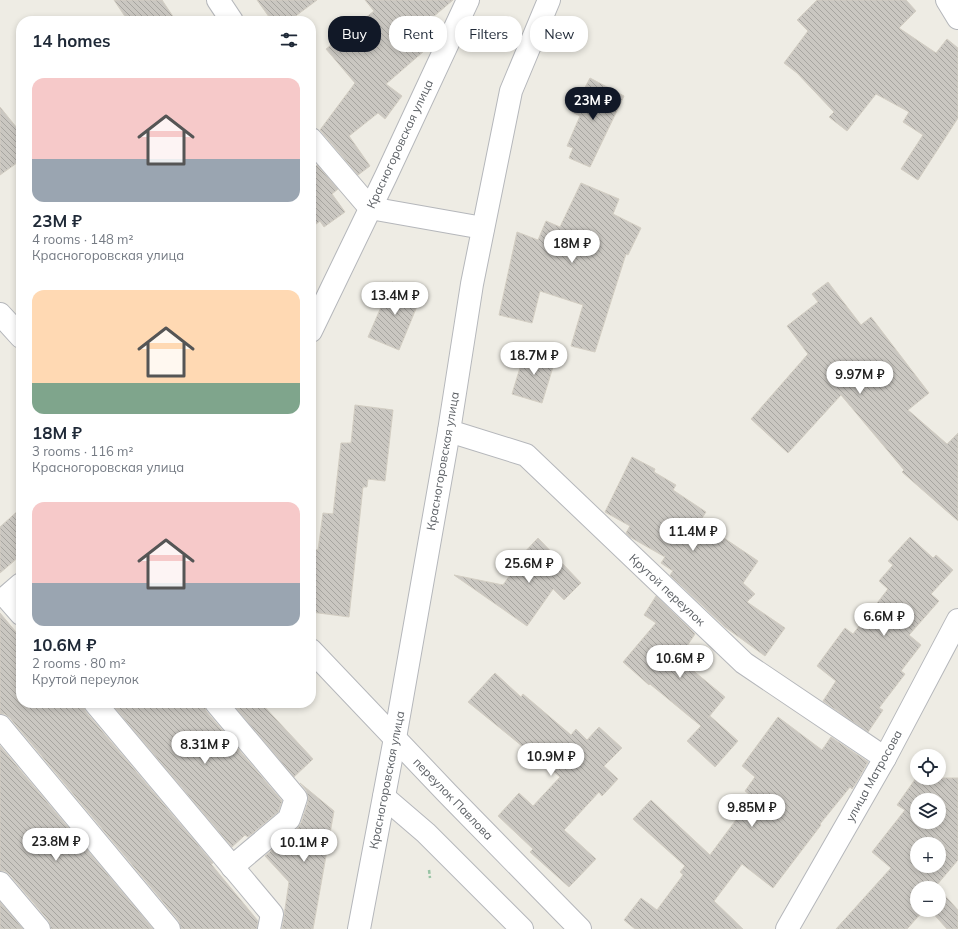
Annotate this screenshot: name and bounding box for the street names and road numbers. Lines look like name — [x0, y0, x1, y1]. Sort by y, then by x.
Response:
street label: Красногоровская улица — [363, 77, 436, 211]
street label: Красногоровская улица — [423, 390, 462, 531]
street label: Крутой переулок — [626, 551, 709, 629]
street label: Красногоровская улица — [366, 709, 407, 850]
street label: улица Матросова — [842, 727, 905, 824]
street label: переулок Павлова — [410, 754, 496, 843]

